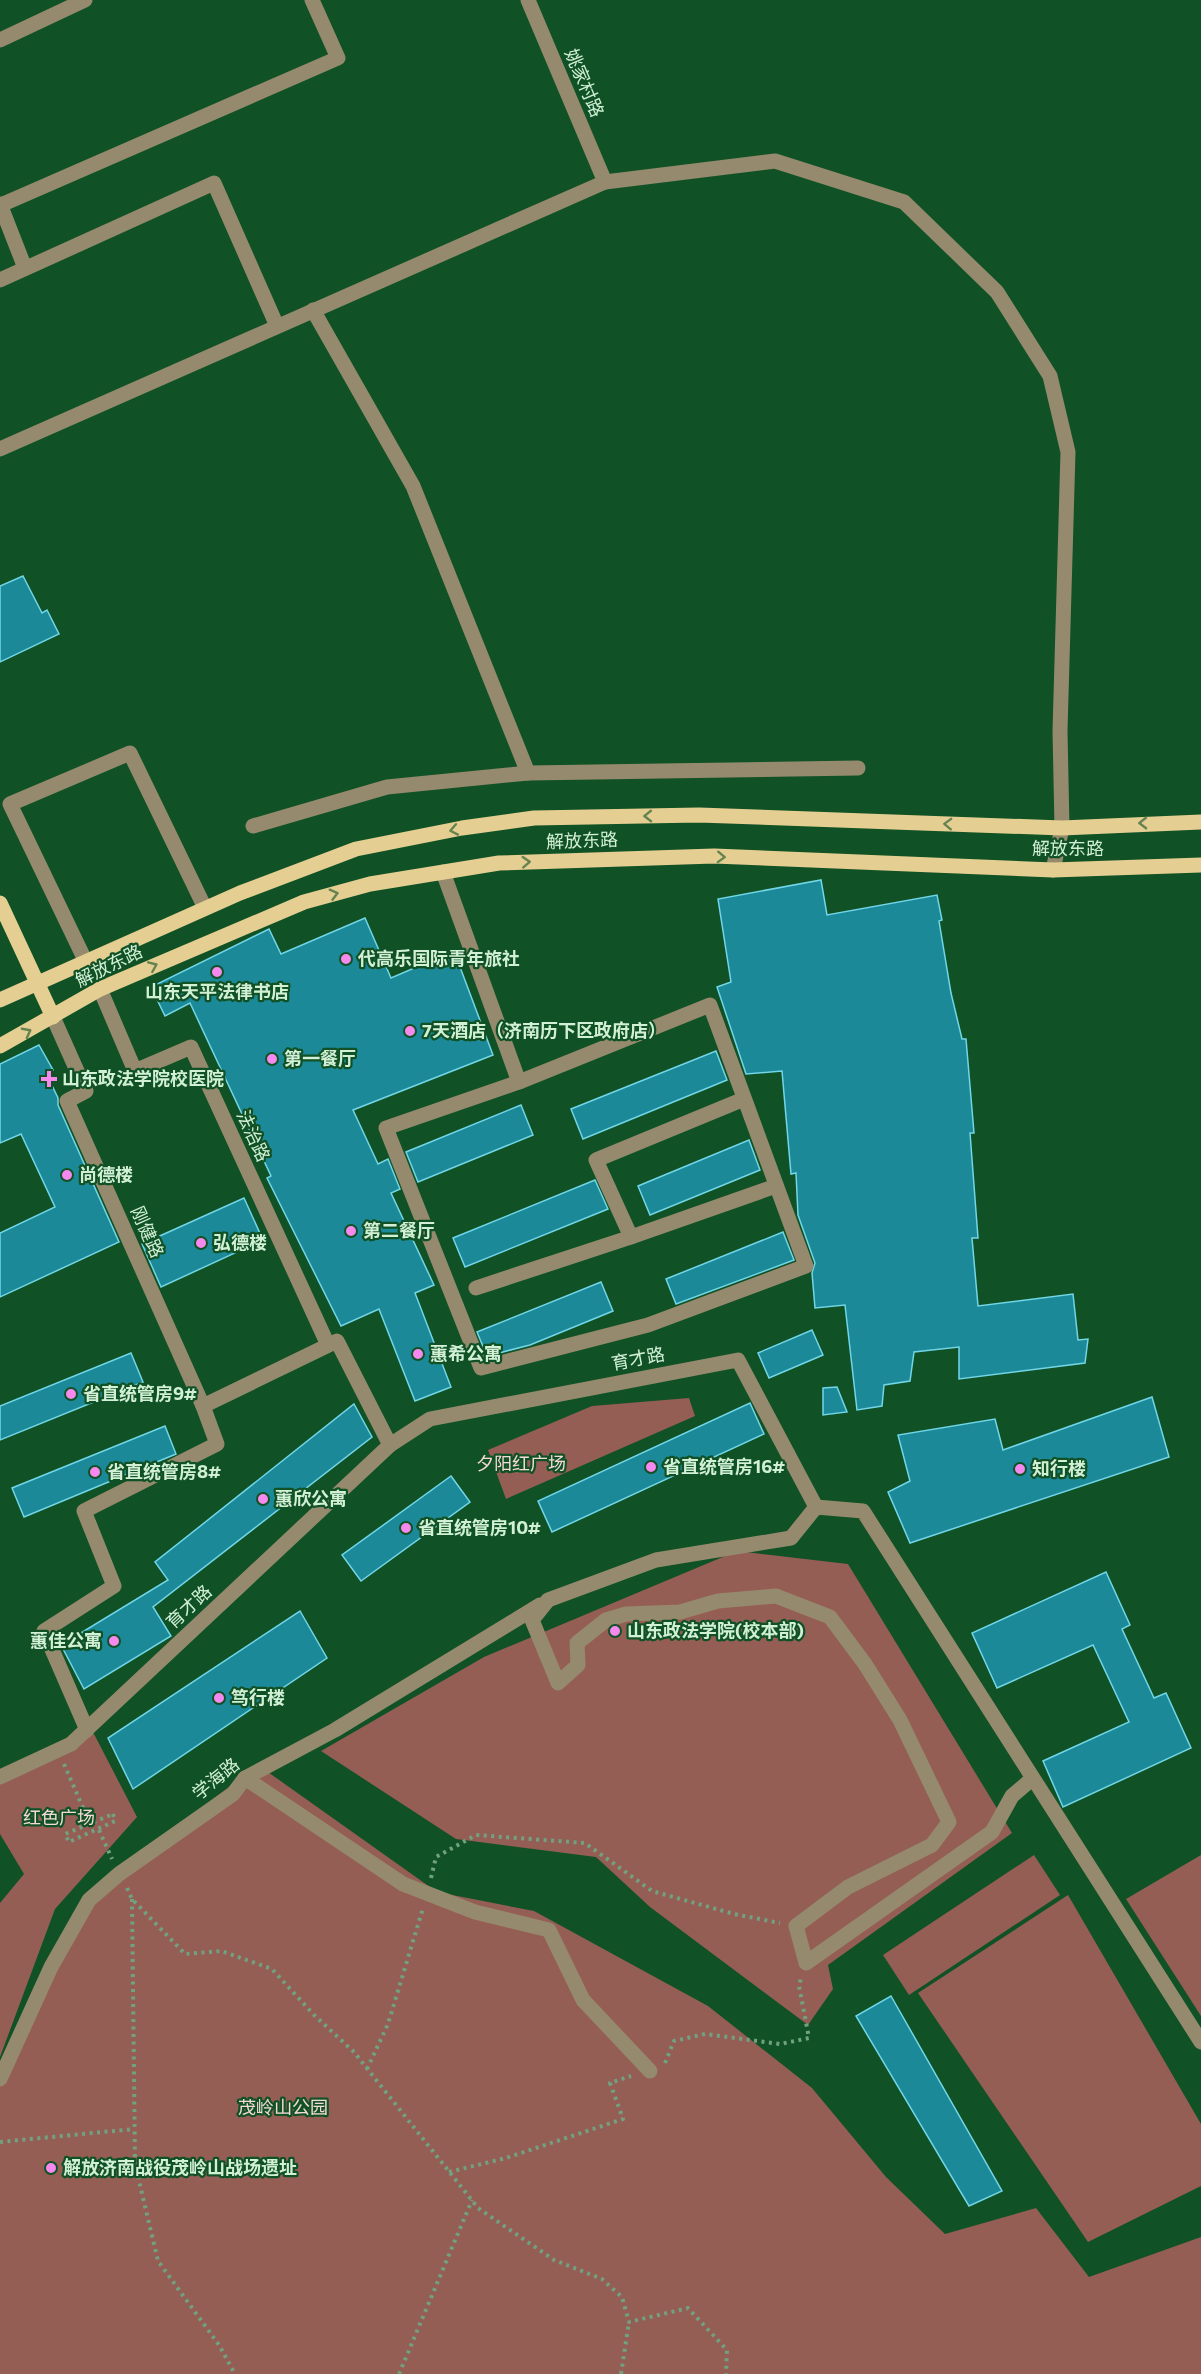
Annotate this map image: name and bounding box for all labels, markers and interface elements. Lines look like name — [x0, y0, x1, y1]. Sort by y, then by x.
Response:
street label: 姚家村路 — [561, 45, 609, 120]
one-way arrow — [643, 809, 652, 822]
one-way arrow — [943, 817, 952, 830]
one-way arrow — [1138, 817, 1147, 830]
one-way arrow — [449, 823, 459, 836]
street label: 解放东路 — [546, 828, 618, 852]
street label: 解放东路 — [1032, 837, 1104, 859]
one-way arrow — [717, 850, 726, 863]
one-way arrow — [522, 856, 531, 869]
one-way arrow — [328, 889, 339, 901]
street label: 解放东路 — [71, 939, 146, 991]
place label: 代高乐国际青年旅社 — [357, 947, 520, 969]
marker: 代高乐国际青年旅社 — [339, 952, 353, 966]
one-way arrow — [147, 961, 158, 973]
marker: 山东天平法律书店 — [210, 965, 224, 979]
place label: 山东天平法律书店 — [145, 980, 289, 1002]
place label: 7天酒店（济南历下区政府店） — [422, 1019, 666, 1041]
marker: 7天酒店（济南历下区政府店） — [403, 1024, 417, 1038]
one-way arrow — [20, 1028, 31, 1039]
place label: 第一餐厅 — [284, 1047, 356, 1069]
marker: 第一餐厅 — [265, 1052, 279, 1066]
place label: 山东政法学院校医院 — [62, 1067, 224, 1089]
marker: 山东政法学院校医院 — [40, 1070, 58, 1088]
street label: 法治路 — [233, 1106, 275, 1165]
place label: 尚德楼 — [79, 1163, 133, 1185]
marker: 尚德楼 — [60, 1168, 74, 1182]
street label: 刚健路 — [127, 1202, 169, 1261]
place label: 第二餐厅 — [363, 1219, 435, 1241]
marker: 第二餐厅 — [344, 1224, 358, 1238]
place label: 弘德楼 — [213, 1231, 267, 1253]
marker: 弘德楼 — [194, 1236, 208, 1250]
place label: 蕙希公寓 — [430, 1342, 502, 1364]
street label: 育才路 — [609, 1342, 666, 1374]
marker: 蕙希公寓 — [411, 1347, 425, 1361]
place label: 省直统管房9# — [83, 1382, 197, 1404]
marker: 省直统管房9# — [64, 1387, 78, 1401]
park label: 夕阳红广场 — [476, 1452, 566, 1474]
place label: 省直统管房16# — [663, 1455, 785, 1477]
place label: 知行楼 — [1032, 1457, 1086, 1479]
place label: 省直统管房8# — [107, 1460, 221, 1482]
marker: 省直统管房16# — [644, 1460, 658, 1474]
marker: 知行楼 — [1013, 1462, 1027, 1476]
marker: 省直统管房8# — [88, 1465, 102, 1479]
place label: 蕙欣公寓 — [275, 1487, 347, 1509]
marker: 蕙欣公寓 — [256, 1492, 270, 1506]
place label: 省直统管房10# — [418, 1516, 541, 1538]
marker: 省直统管房10# — [399, 1521, 413, 1535]
street label: 育才路 — [161, 1580, 216, 1633]
place label: 山东政法学院(校本部) — [627, 1619, 804, 1641]
marker: 山东政法学院(校本部) — [608, 1624, 622, 1638]
place label: 蕙佳公寓 — [30, 1629, 102, 1651]
marker: 蕙佳公寓 — [107, 1634, 121, 1648]
place label: 笃行楼 — [231, 1686, 285, 1708]
marker: 笃行楼 — [212, 1691, 226, 1705]
street label: 学海路 — [187, 1753, 243, 1804]
park label: 红色广场 — [23, 1806, 95, 1828]
park label: 茂岭山公园 — [238, 2096, 328, 2118]
place label: 解放济南战役茂岭山战场遗址 — [63, 2156, 297, 2178]
marker: 解放济南战役茂岭山战场遗址 — [44, 2161, 58, 2175]

